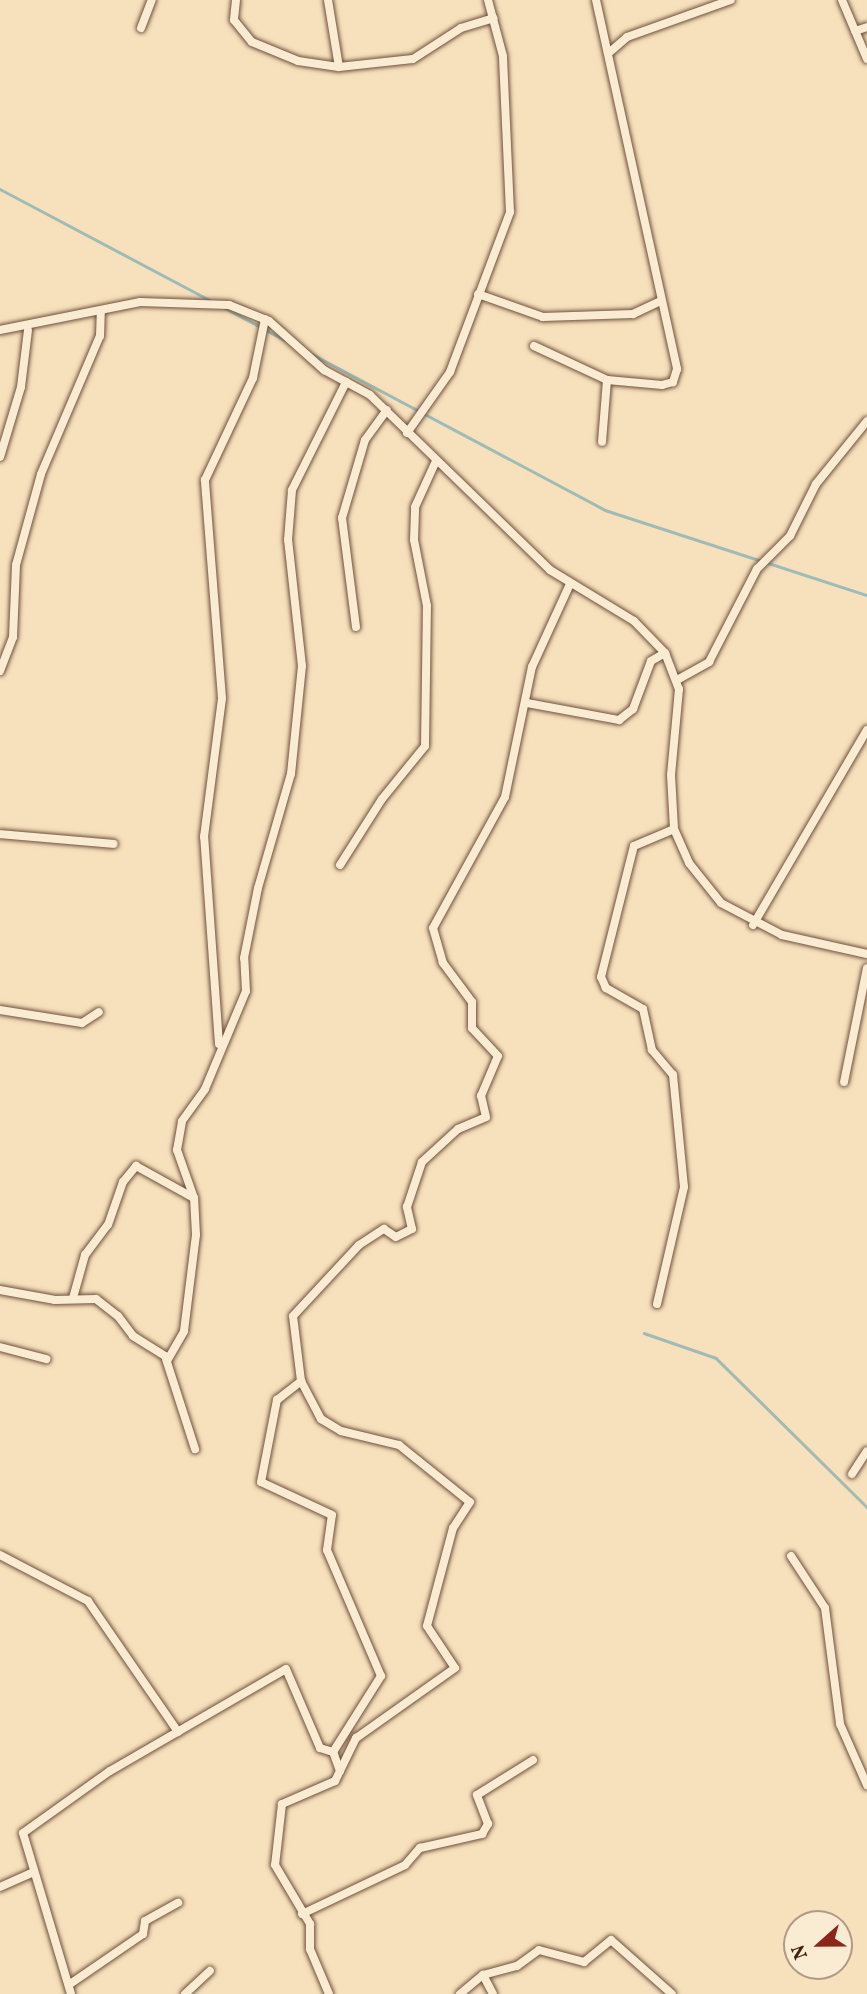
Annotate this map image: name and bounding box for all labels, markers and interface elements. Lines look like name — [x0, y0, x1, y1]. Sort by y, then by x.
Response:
north arrow — [783, 1910, 853, 1980]
text: N — [786, 1941, 815, 1963]

